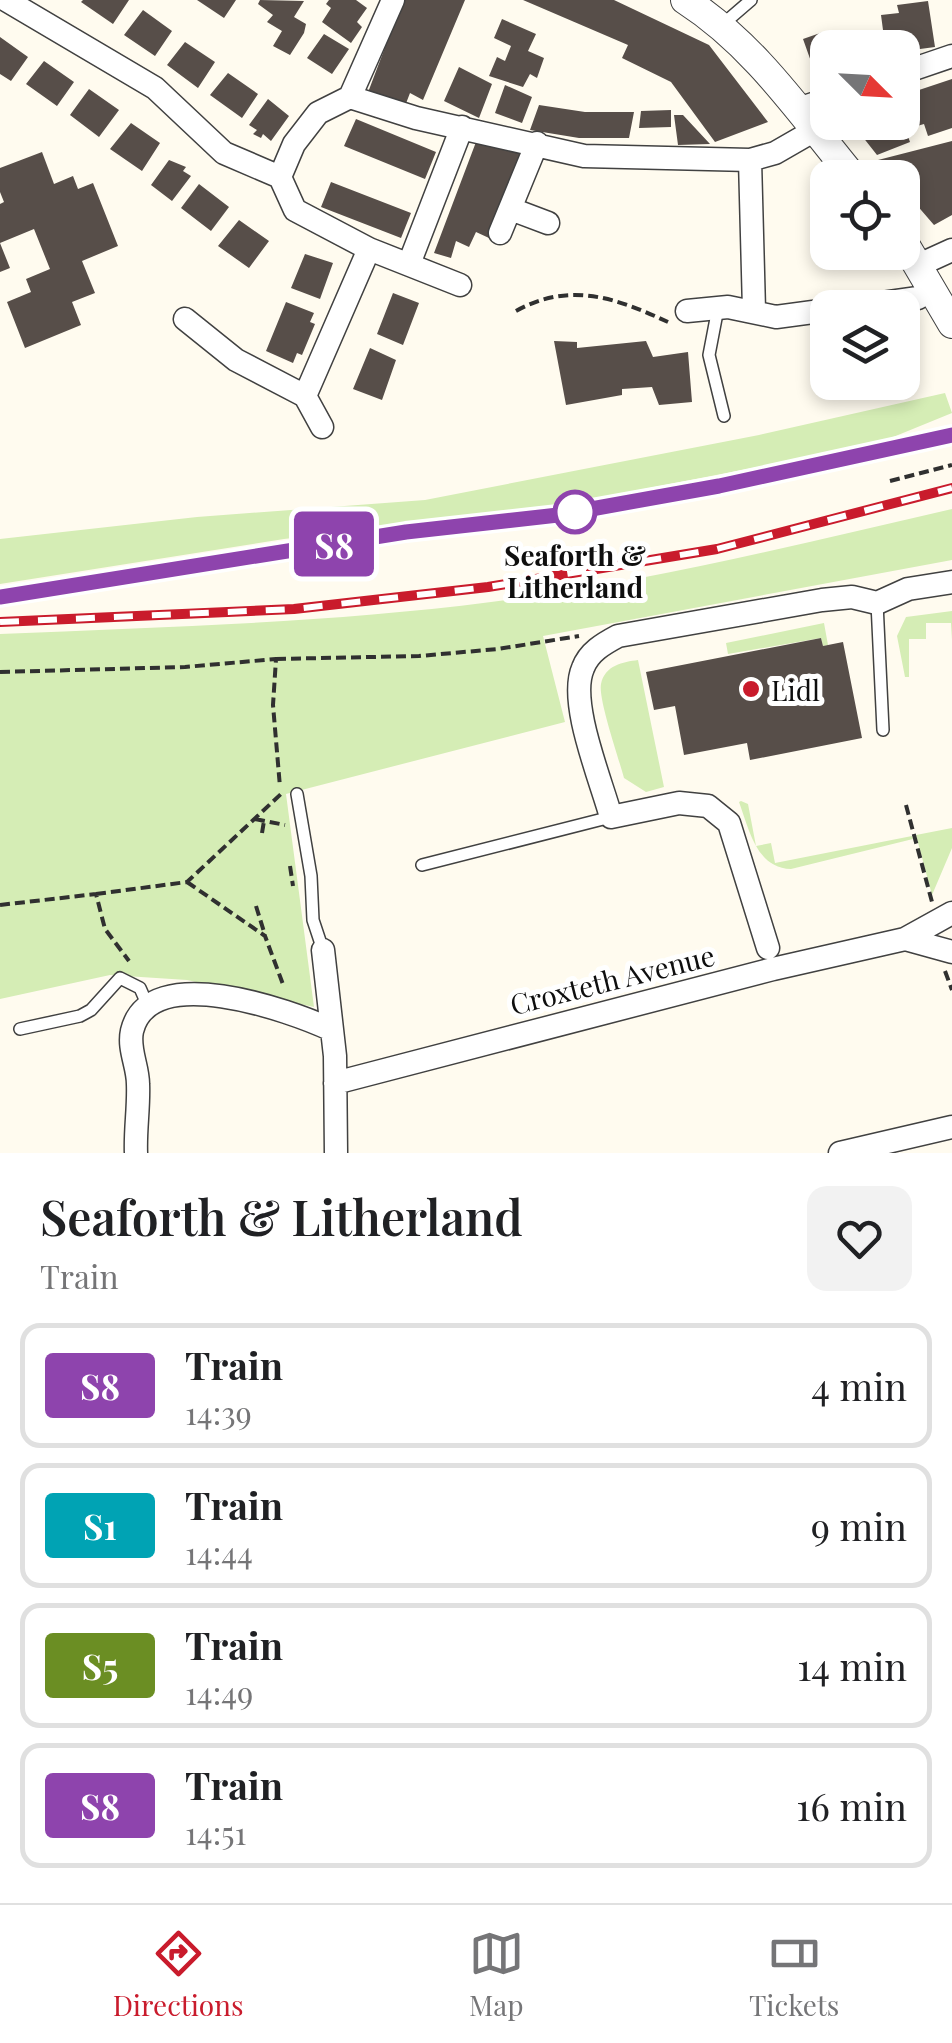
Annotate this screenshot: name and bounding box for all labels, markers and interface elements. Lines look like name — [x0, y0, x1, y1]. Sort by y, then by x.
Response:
north arrow — [810, 30, 920, 140]
map controls — [810, 30, 920, 400]
button: locate — [810, 160, 920, 270]
button: layers — [810, 290, 920, 400]
marker: Seaforth & Litherland — [554, 491, 596, 533]
line badge: S8 — [289, 512, 379, 576]
text: S8 — [314, 521, 354, 568]
place label: Seaforth & Litherland — [504, 536, 646, 605]
place label: Lidl — [771, 671, 820, 708]
marker: Lidl — [740, 678, 762, 700]
street label: Croxteth Avenue — [506, 936, 718, 1022]
text: Seaforth & Litherland — [40, 1184, 523, 1248]
button: heart — [807, 1186, 912, 1291]
text: Train — [40, 1254, 119, 1297]
text: Train — [185, 1339, 283, 1390]
text: 4 min — [811, 1360, 907, 1411]
text: S8 — [80, 1362, 120, 1409]
text: 14:39 — [185, 1390, 252, 1433]
text: Train — [185, 1479, 283, 1530]
text: 9 min — [811, 1500, 907, 1551]
text: S1 — [83, 1502, 117, 1549]
text: 14:44 — [185, 1530, 253, 1573]
text: Train — [185, 1619, 283, 1670]
text: 14 min — [797, 1640, 907, 1691]
text: S5 — [82, 1642, 118, 1689]
text: 14:49 — [185, 1670, 253, 1713]
text: Train — [185, 1759, 283, 1810]
text: 16 min — [796, 1780, 907, 1831]
text: S8 — [80, 1782, 120, 1829]
text: 14:51 — [185, 1810, 246, 1853]
tab: Directions — [113, 1926, 243, 2023]
tab: Map — [469, 1926, 524, 2023]
tab: Tickets — [749, 1926, 839, 2023]

